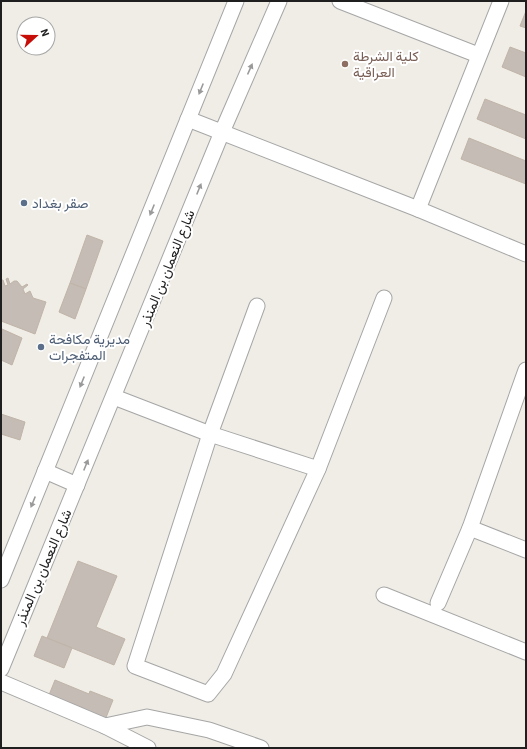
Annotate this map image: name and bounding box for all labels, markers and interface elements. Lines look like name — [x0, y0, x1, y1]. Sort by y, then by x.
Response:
north arrow — [16, 16, 56, 56]
text: N — [37, 26, 53, 39]
place label: كلية الشرطة العراقية — [353, 47, 419, 83]
marker: كلية الشرطة العراقية — [340, 59, 350, 69]
one-way arrow — [247, 63, 253, 75]
one-way arrow — [197, 84, 203, 96]
one-way arrow — [196, 184, 202, 195]
place label: صقر بغداد — [32, 194, 89, 214]
marker: صقر بغداد — [19, 198, 29, 208]
one-way arrow — [148, 204, 154, 216]
street label: شارع النعمان بن المنذر — [135, 207, 200, 331]
place label: مديرية مكافحة المتفجرات — [49, 330, 130, 366]
marker: مديرية مكافحة المتفجرات — [36, 342, 46, 352]
one-way arrow — [78, 376, 84, 388]
one-way arrow — [83, 458, 89, 470]
one-way arrow — [29, 497, 35, 509]
street label: شارع النعمان بن المنذر — [10, 506, 77, 629]

